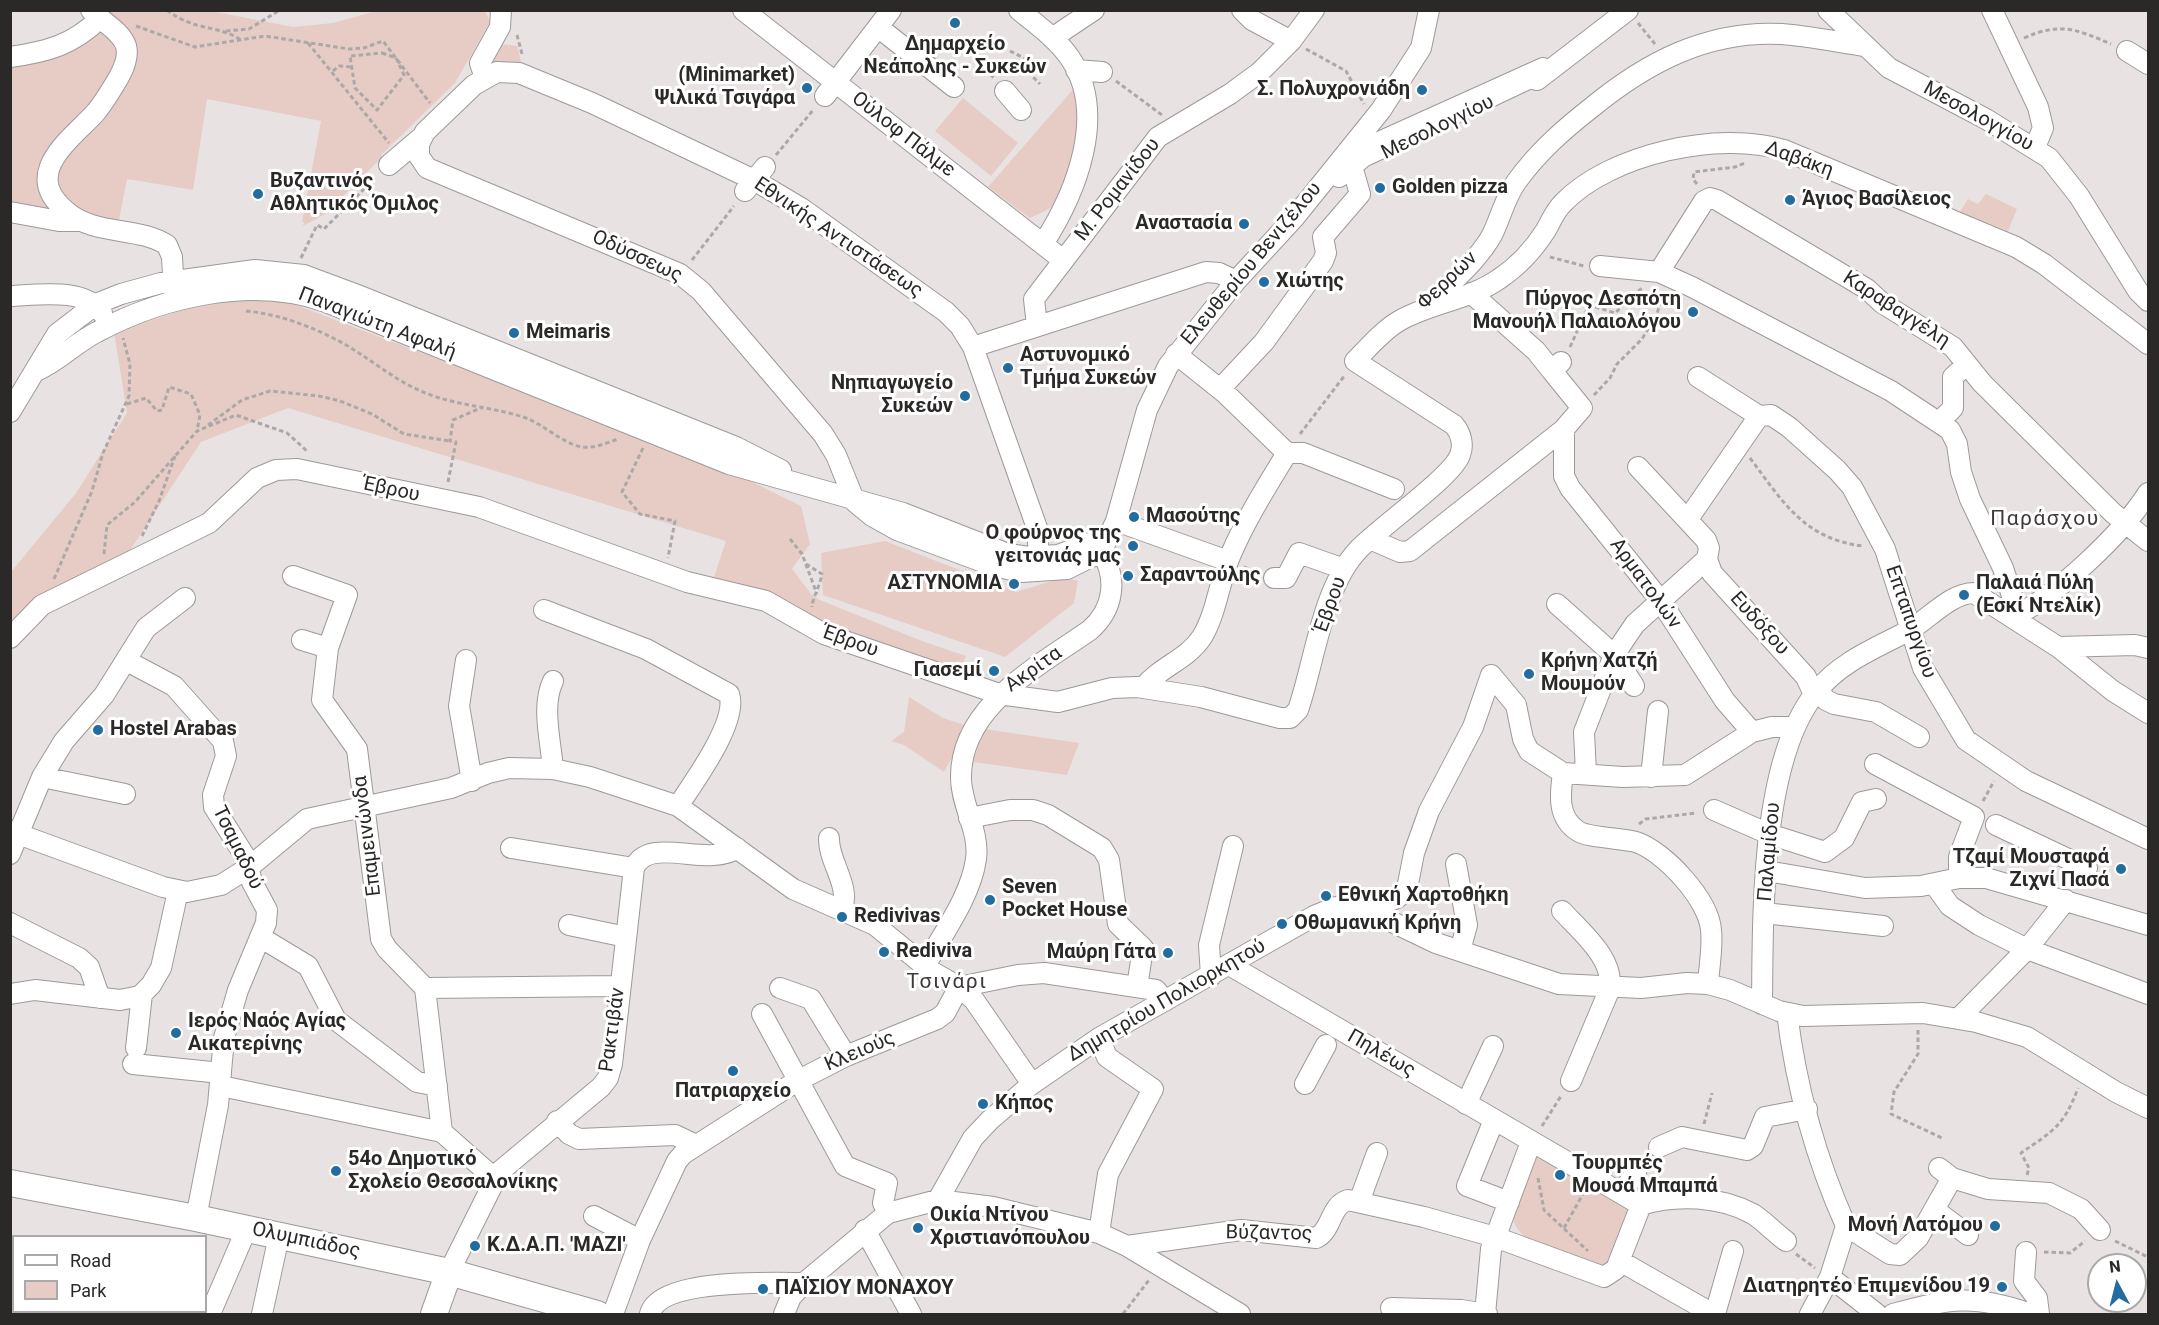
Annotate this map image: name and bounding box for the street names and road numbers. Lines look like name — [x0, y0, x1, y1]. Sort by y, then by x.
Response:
street label: Μεσολογγίου — [1919, 77, 2037, 157]
street label: Ούλοφ Πάλμε — [846, 87, 960, 183]
street label: Μεσολογγίου — [1378, 90, 1498, 166]
street label: Μ. Ρομανίδου — [1070, 134, 1166, 246]
street label: Δαβάκη — [1762, 137, 1836, 183]
street label: Εθνικής Αντιστάσεως — [749, 173, 927, 303]
street label: Ελευθερίου Βενιζέλου — [1177, 178, 1327, 350]
street label: Οδύσσεως — [588, 226, 686, 288]
street label: Φερρών — [1413, 247, 1483, 315]
street label: Καραβαγγέλη — [1838, 267, 1954, 353]
street label: Παναγιώτη Αφαλή — [295, 283, 459, 365]
street label: Έβρου — [360, 472, 422, 508]
street label: Αρματολών — [1604, 534, 1686, 634]
street label: Επταπυργίου — [1879, 562, 1941, 682]
street label: Έβρου — [1310, 574, 1352, 636]
street label: Ευδόξου — [1724, 587, 1794, 661]
street label: Έβρου — [819, 621, 881, 663]
street label: Ακρίτα — [1001, 642, 1067, 698]
street label: Επαμεινώνδα — [349, 774, 387, 898]
street label: Παλαμίδου — [1754, 801, 1786, 903]
street label: Τσαμαδού — [207, 802, 267, 894]
street label: Δημητρίου Πολιορκητού — [1064, 934, 1270, 1068]
street label: Ρακτιβάν — [595, 986, 631, 1074]
street label: Πηλέως — [1343, 1025, 1419, 1083]
street label: Κλειούς — [821, 1026, 899, 1078]
street label: Ολυμπιάδος — [250, 1218, 362, 1264]
street label: Βύζαντος — [1225, 1221, 1313, 1247]

